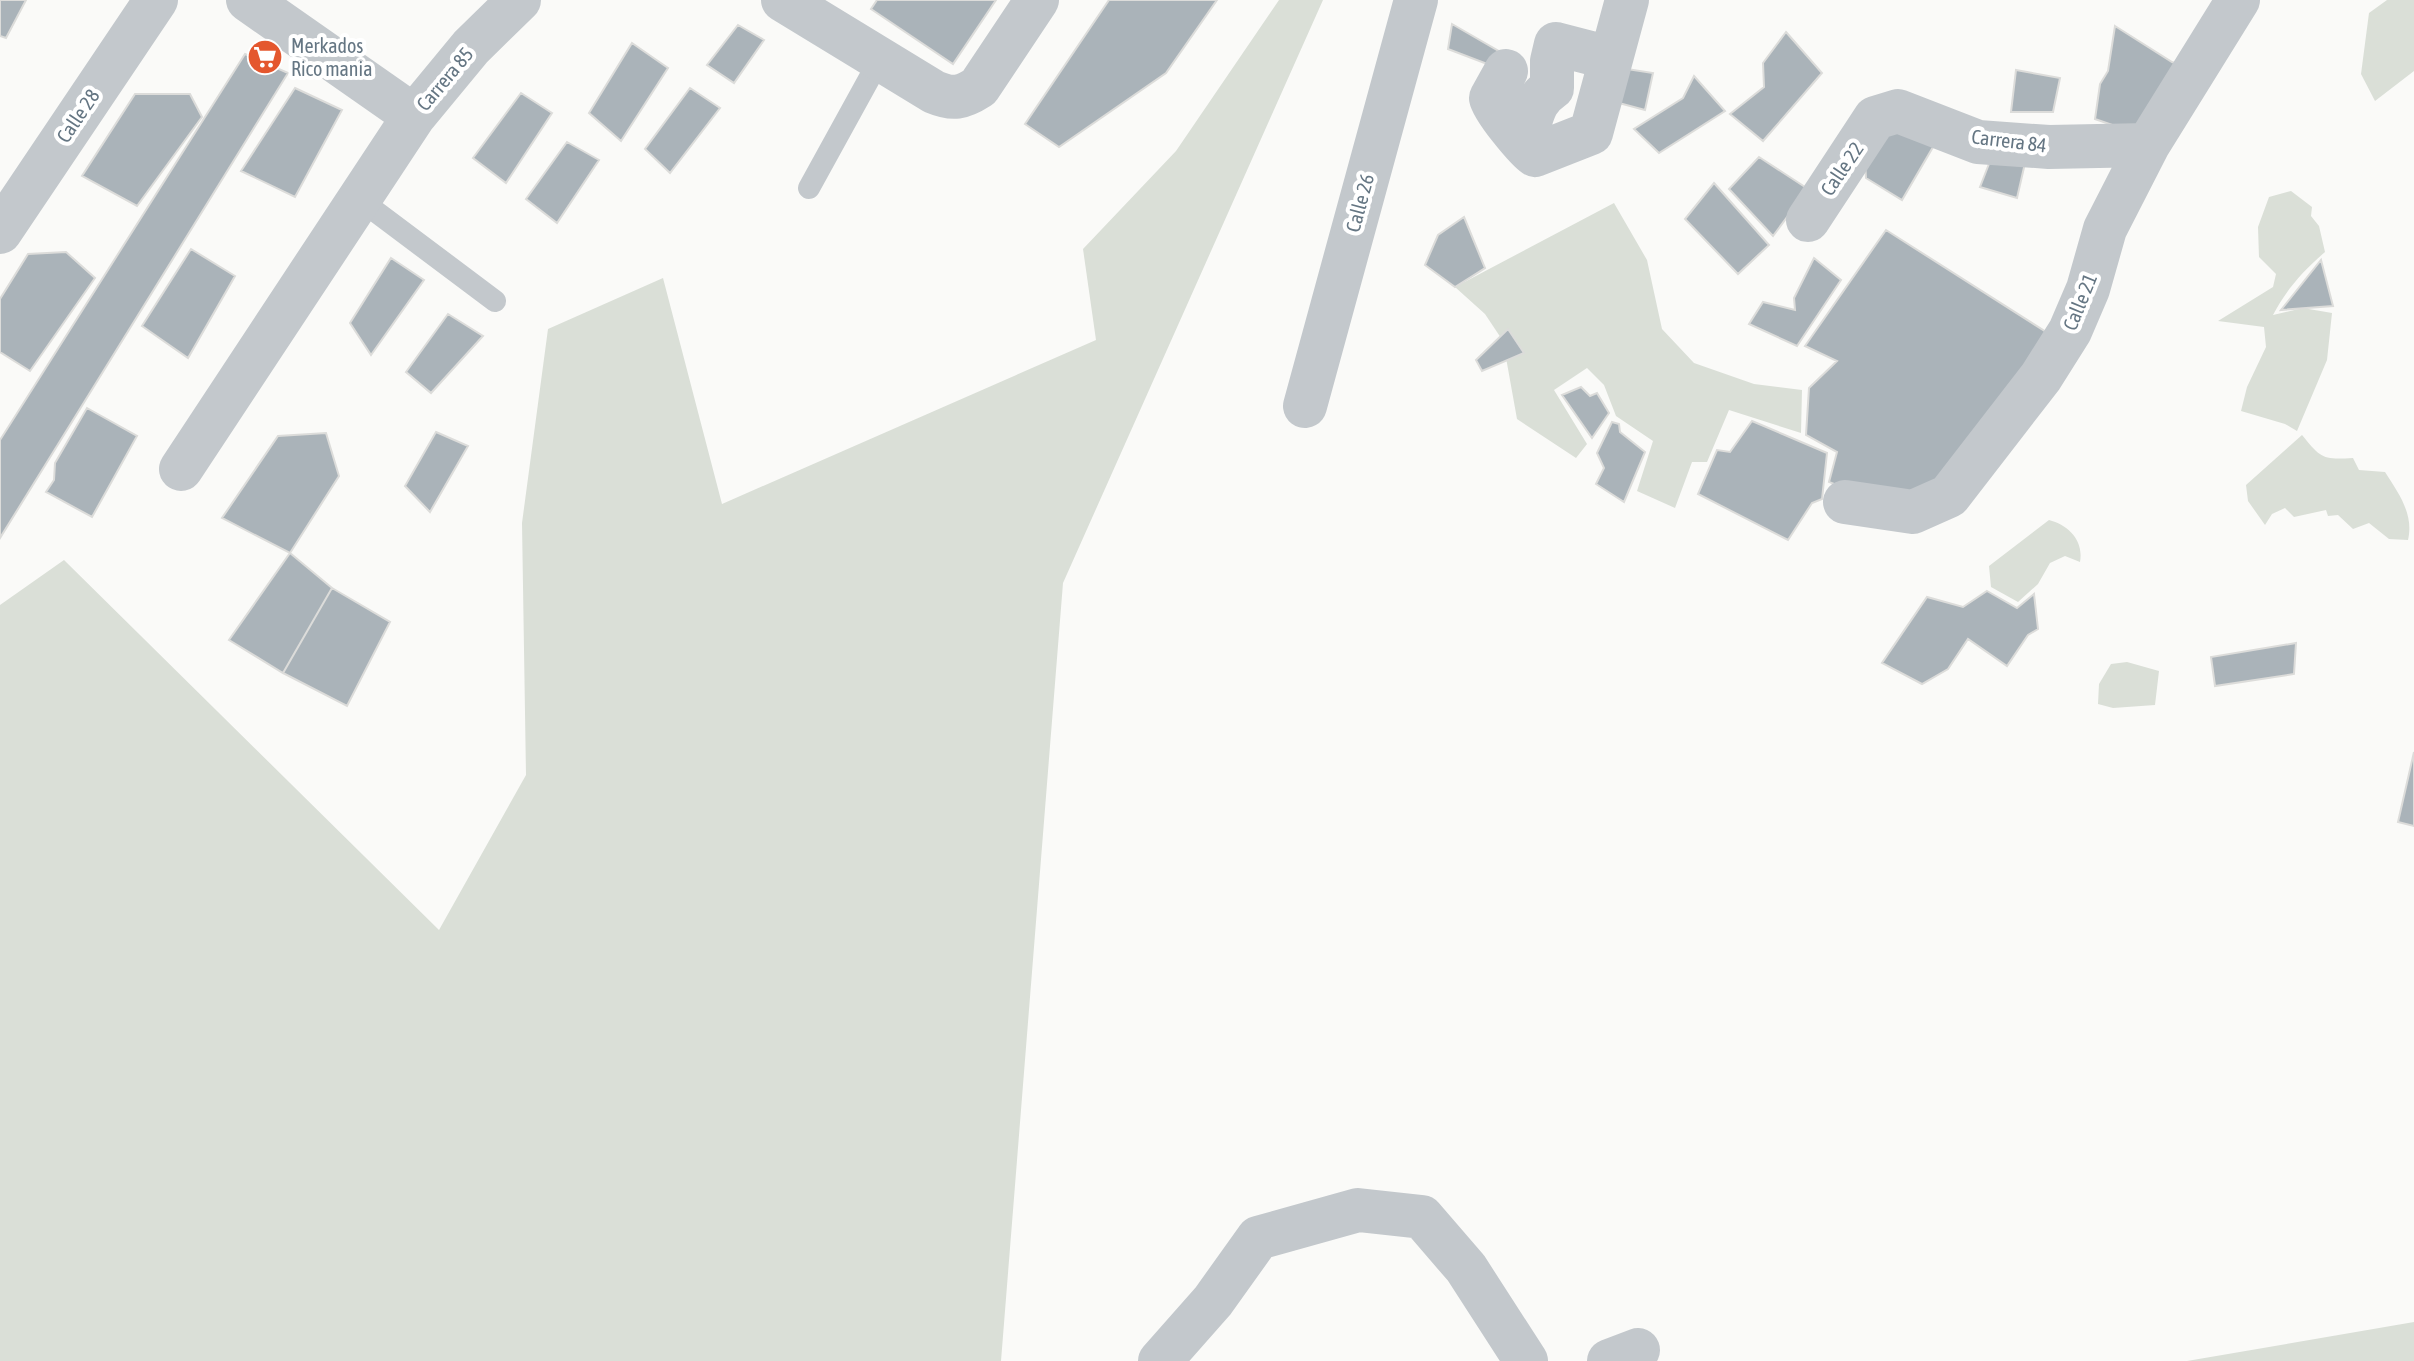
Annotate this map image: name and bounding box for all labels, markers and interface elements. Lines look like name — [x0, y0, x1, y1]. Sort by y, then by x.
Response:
place label: Merkados Rico mania — [291, 34, 372, 80]
supermarket icon: Merkados Rico mania — [246, 38, 284, 76]
street label: Carrera 85 — [412, 42, 478, 115]
street label: Calle 28 — [51, 85, 104, 147]
street label: Carrera 84 — [1970, 124, 2048, 157]
street label: Calle 22 — [1815, 138, 1868, 200]
street label: Calle 26 — [1341, 171, 1378, 235]
street label: Calle 21 — [2058, 270, 2101, 334]

